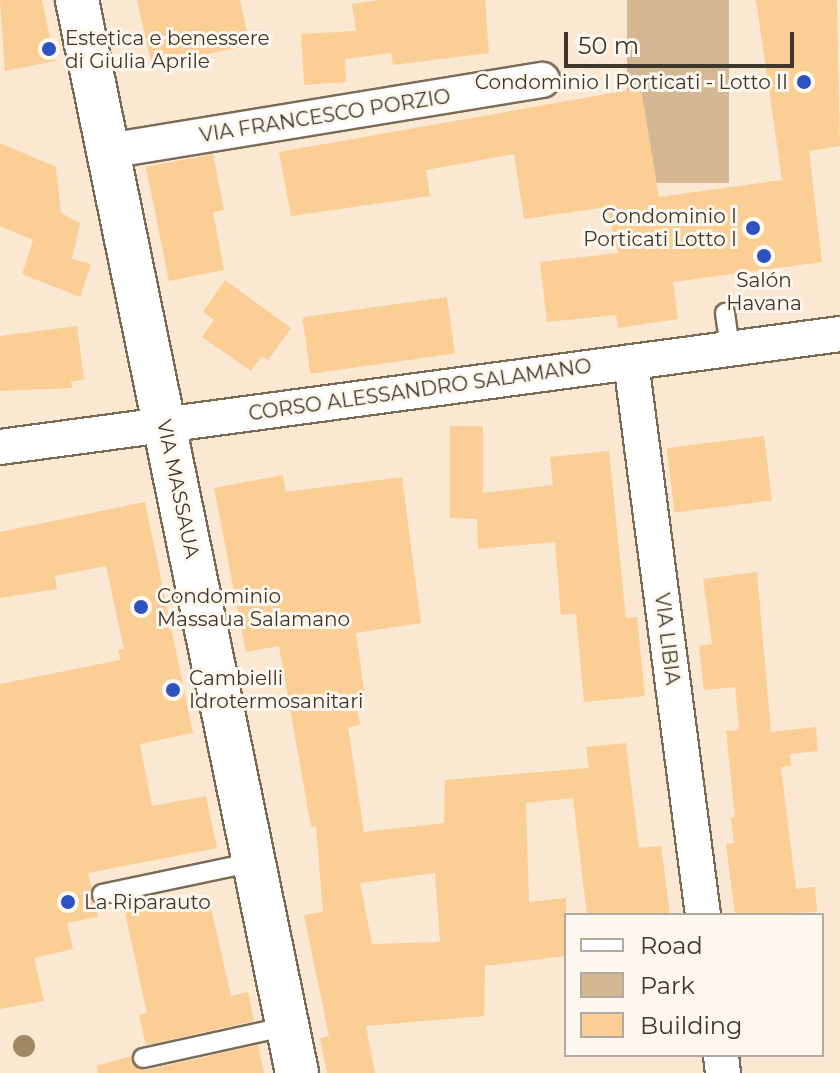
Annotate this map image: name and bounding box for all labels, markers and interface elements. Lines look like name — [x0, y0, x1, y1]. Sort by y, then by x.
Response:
scale bar — [568, 16, 798, 66]
place label: Estetica e benessere di Giulia Aprile — [65, 26, 270, 73]
text: 50 m — [578, 31, 639, 60]
marker: Estetica e benessere di Giulia Aprile — [40, 40, 58, 58]
place label: Condominio I Porticati - Lotto II — [475, 70, 788, 94]
marker: Condominio I Porticati - Lotto II — [795, 73, 813, 91]
street label: VIA FRANCESCO PORZIO — [198, 84, 452, 148]
place label: Condominio I Porticati Lotto I — [583, 204, 737, 251]
marker: Condominio I Porticati Lotto I — [744, 219, 762, 237]
marker: Salón Havana — [755, 247, 773, 265]
place label: Salón Havana — [726, 268, 802, 315]
street label: CORSO ALESSANDRO SALAMANO — [247, 354, 593, 426]
street label: VIA MASSAUA — [152, 417, 204, 561]
place label: Condominio Massaua Salamano — [157, 584, 350, 631]
street label: VIA LIBIA — [649, 592, 685, 686]
marker: Condominio Massaua Salamano — [132, 598, 150, 616]
place label: Cambielli Idrotermosanitari — [189, 666, 363, 713]
marker: Cambielli Idrotermosanitari — [164, 681, 182, 699]
place label: La Riparauto — [84, 890, 211, 914]
marker: La Riparauto — [59, 893, 77, 911]
legend — [564, 913, 824, 1057]
text: Road — [640, 931, 703, 960]
text: Park — [640, 971, 695, 1000]
text: Building — [640, 1011, 743, 1040]

